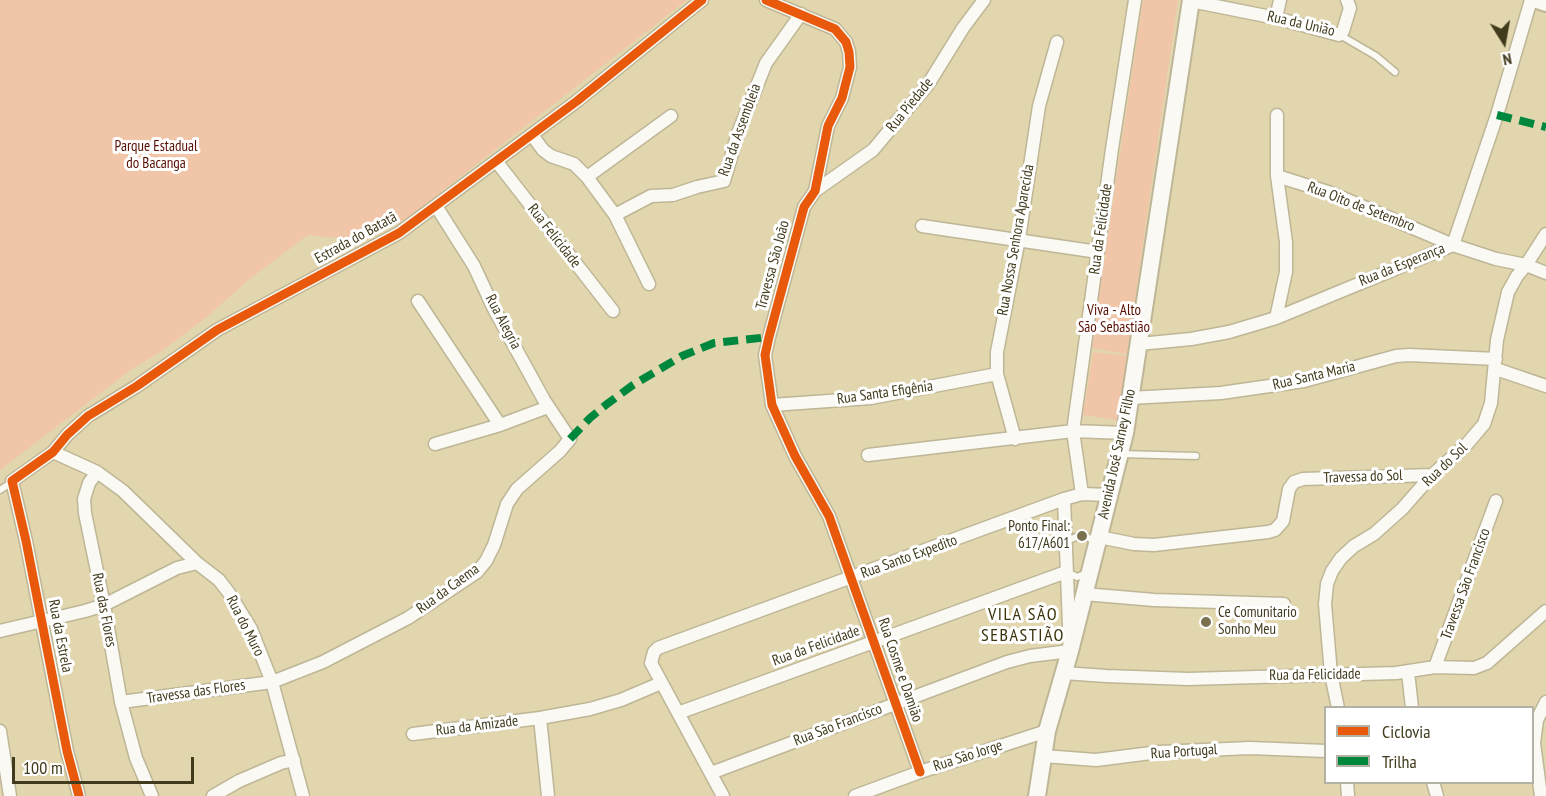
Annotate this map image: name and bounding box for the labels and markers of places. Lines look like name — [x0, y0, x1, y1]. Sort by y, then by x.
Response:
place label: Ponto Final: 617/A601 — [1008, 518, 1070, 553]
marker: Ponto Final: 617/A601 — [1075, 529, 1089, 543]
place label: Ce Comunitario Sonho Meu — [1218, 604, 1297, 639]
marker: Ce Comunitario Sonho Meu — [1199, 615, 1213, 629]

